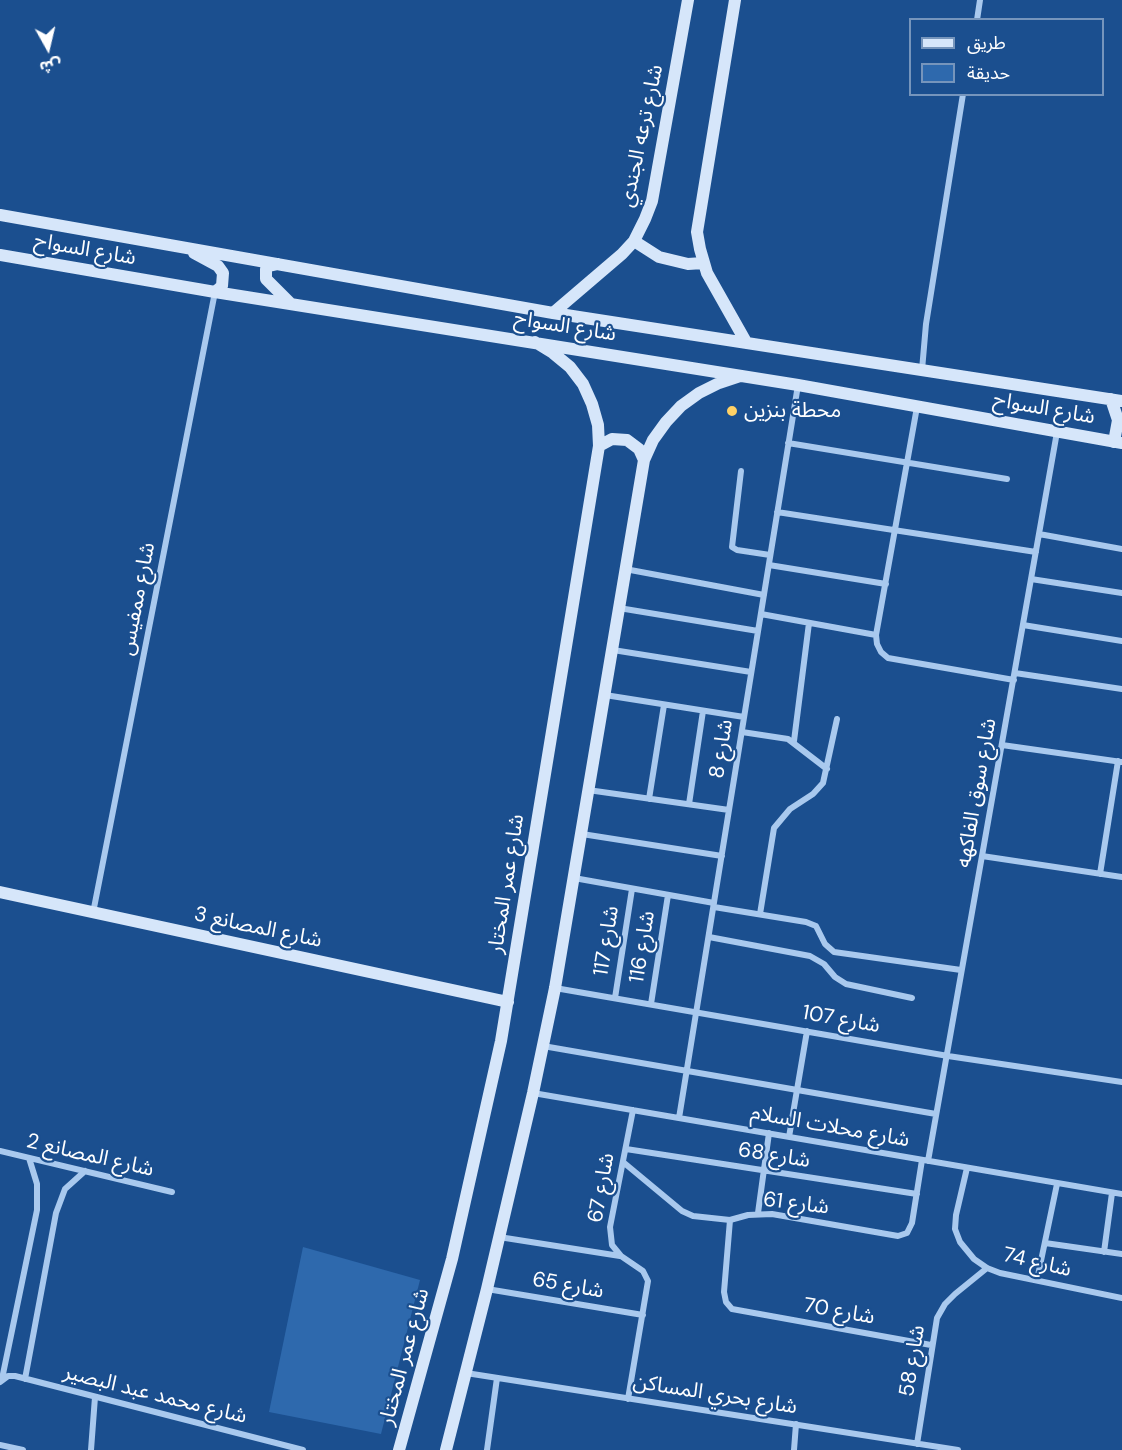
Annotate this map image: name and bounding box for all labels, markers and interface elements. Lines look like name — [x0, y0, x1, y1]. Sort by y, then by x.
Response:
north arrow — [18, 18, 78, 78]
legend — [909, 18, 1104, 96]
text: طريق — [967, 31, 1006, 55]
text: ش — [38, 54, 63, 78]
text: حديقة — [967, 61, 1010, 85]
street label: شارع ترعه الجندي — [615, 62, 669, 210]
street label: شارع السواح — [32, 229, 138, 271]
street label: شارع السواح — [512, 306, 618, 348]
street label: شارع السواح — [991, 388, 1097, 430]
place label: محطة بنزين — [744, 398, 841, 424]
marker: محطة بنزين — [725, 404, 739, 418]
street label: شارع ممفيس — [115, 540, 161, 658]
street label: شارع سوق الفاكهه — [951, 716, 1003, 870]
street label: شارع 8 — [705, 718, 739, 780]
street label: شارع عمر المختار — [484, 813, 530, 955]
street label: شارع المصانع 3 — [192, 902, 324, 954]
street label: شارع 117 — [589, 904, 625, 978]
street label: شارع 116 — [625, 909, 661, 985]
street label: شارع 107 — [800, 1001, 882, 1039]
street label: شارع محلات السلام — [749, 1101, 911, 1153]
street label: شارع المصانع 2 — [24, 1129, 156, 1183]
street label: شارع 68 — [736, 1138, 812, 1174]
street label: شارع 67 — [583, 1151, 621, 1225]
street label: شارع 61 — [762, 1187, 830, 1221]
street label: شارع 74 — [1000, 1243, 1074, 1283]
street label: شارع 65 — [530, 1267, 606, 1305]
street label: شارع عمر المختار — [375, 1286, 435, 1428]
street label: شارع 70 — [801, 1293, 877, 1331]
street label: شارع 58 — [895, 1323, 931, 1399]
street label: شارع محمد عبد البصير — [61, 1360, 249, 1430]
street label: شارع بحري المساكن — [631, 1370, 799, 1420]

